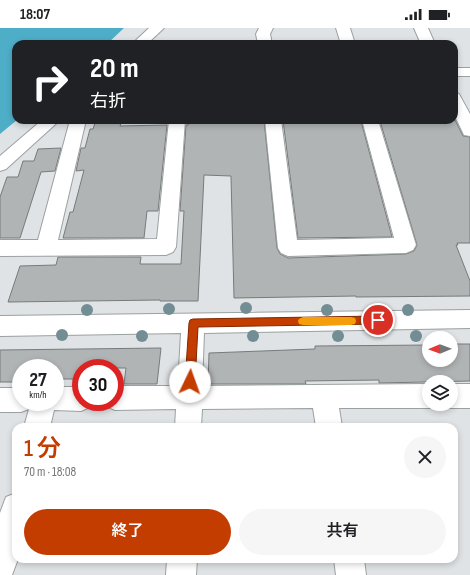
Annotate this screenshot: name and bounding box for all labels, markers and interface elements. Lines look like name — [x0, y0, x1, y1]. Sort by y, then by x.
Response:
text: 18:07 — [20, 5, 50, 24]
text: 20 m — [90, 52, 139, 85]
icon: right — [24, 56, 76, 108]
text: 右折 — [90, 91, 126, 112]
pin — [361, 303, 395, 337]
icon: arrive — [367, 309, 389, 331]
north arrow — [422, 331, 458, 367]
map controls — [422, 331, 458, 411]
speed limit sign: 30 — [72, 359, 124, 411]
position arrow — [169, 361, 211, 403]
text: 27 — [29, 368, 47, 392]
button: layers — [422, 375, 458, 411]
text: km/h — [29, 389, 47, 401]
text: 1 分 — [24, 434, 61, 463]
button: close — [404, 436, 446, 478]
text: 70 m · 18:08 — [24, 464, 76, 480]
button: 終了 — [24, 509, 231, 555]
button: 共有 — [239, 509, 446, 555]

